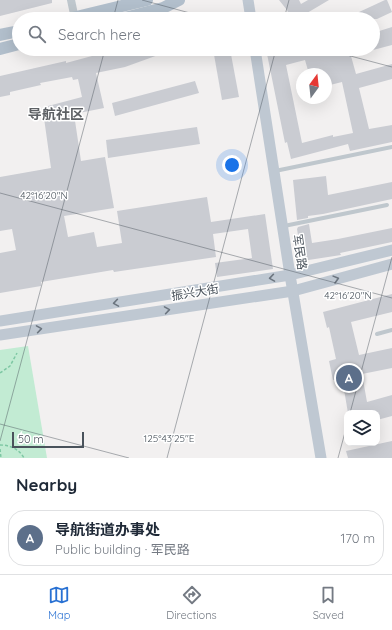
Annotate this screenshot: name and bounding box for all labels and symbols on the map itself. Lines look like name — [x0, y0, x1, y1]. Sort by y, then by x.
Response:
north arrow — [296, 68, 332, 104]
district label: 导航社区 — [28, 105, 84, 123]
your location — [222, 155, 242, 175]
text: 42°16'20"N — [20, 189, 68, 202]
street label: 军民路 — [290, 233, 310, 271]
one-way arrow — [269, 273, 275, 282]
one-way arrow — [332, 275, 339, 284]
street label: 振兴大街 — [170, 281, 220, 303]
text: 42°16'20"N — [324, 289, 372, 302]
one-way arrow — [113, 298, 119, 307]
one-way arrow — [164, 306, 170, 315]
one-way arrow — [35, 325, 42, 334]
pin: A — [336, 363, 362, 393]
scale bar — [12, 430, 84, 449]
text: 125°43'25"E — [144, 432, 195, 445]

